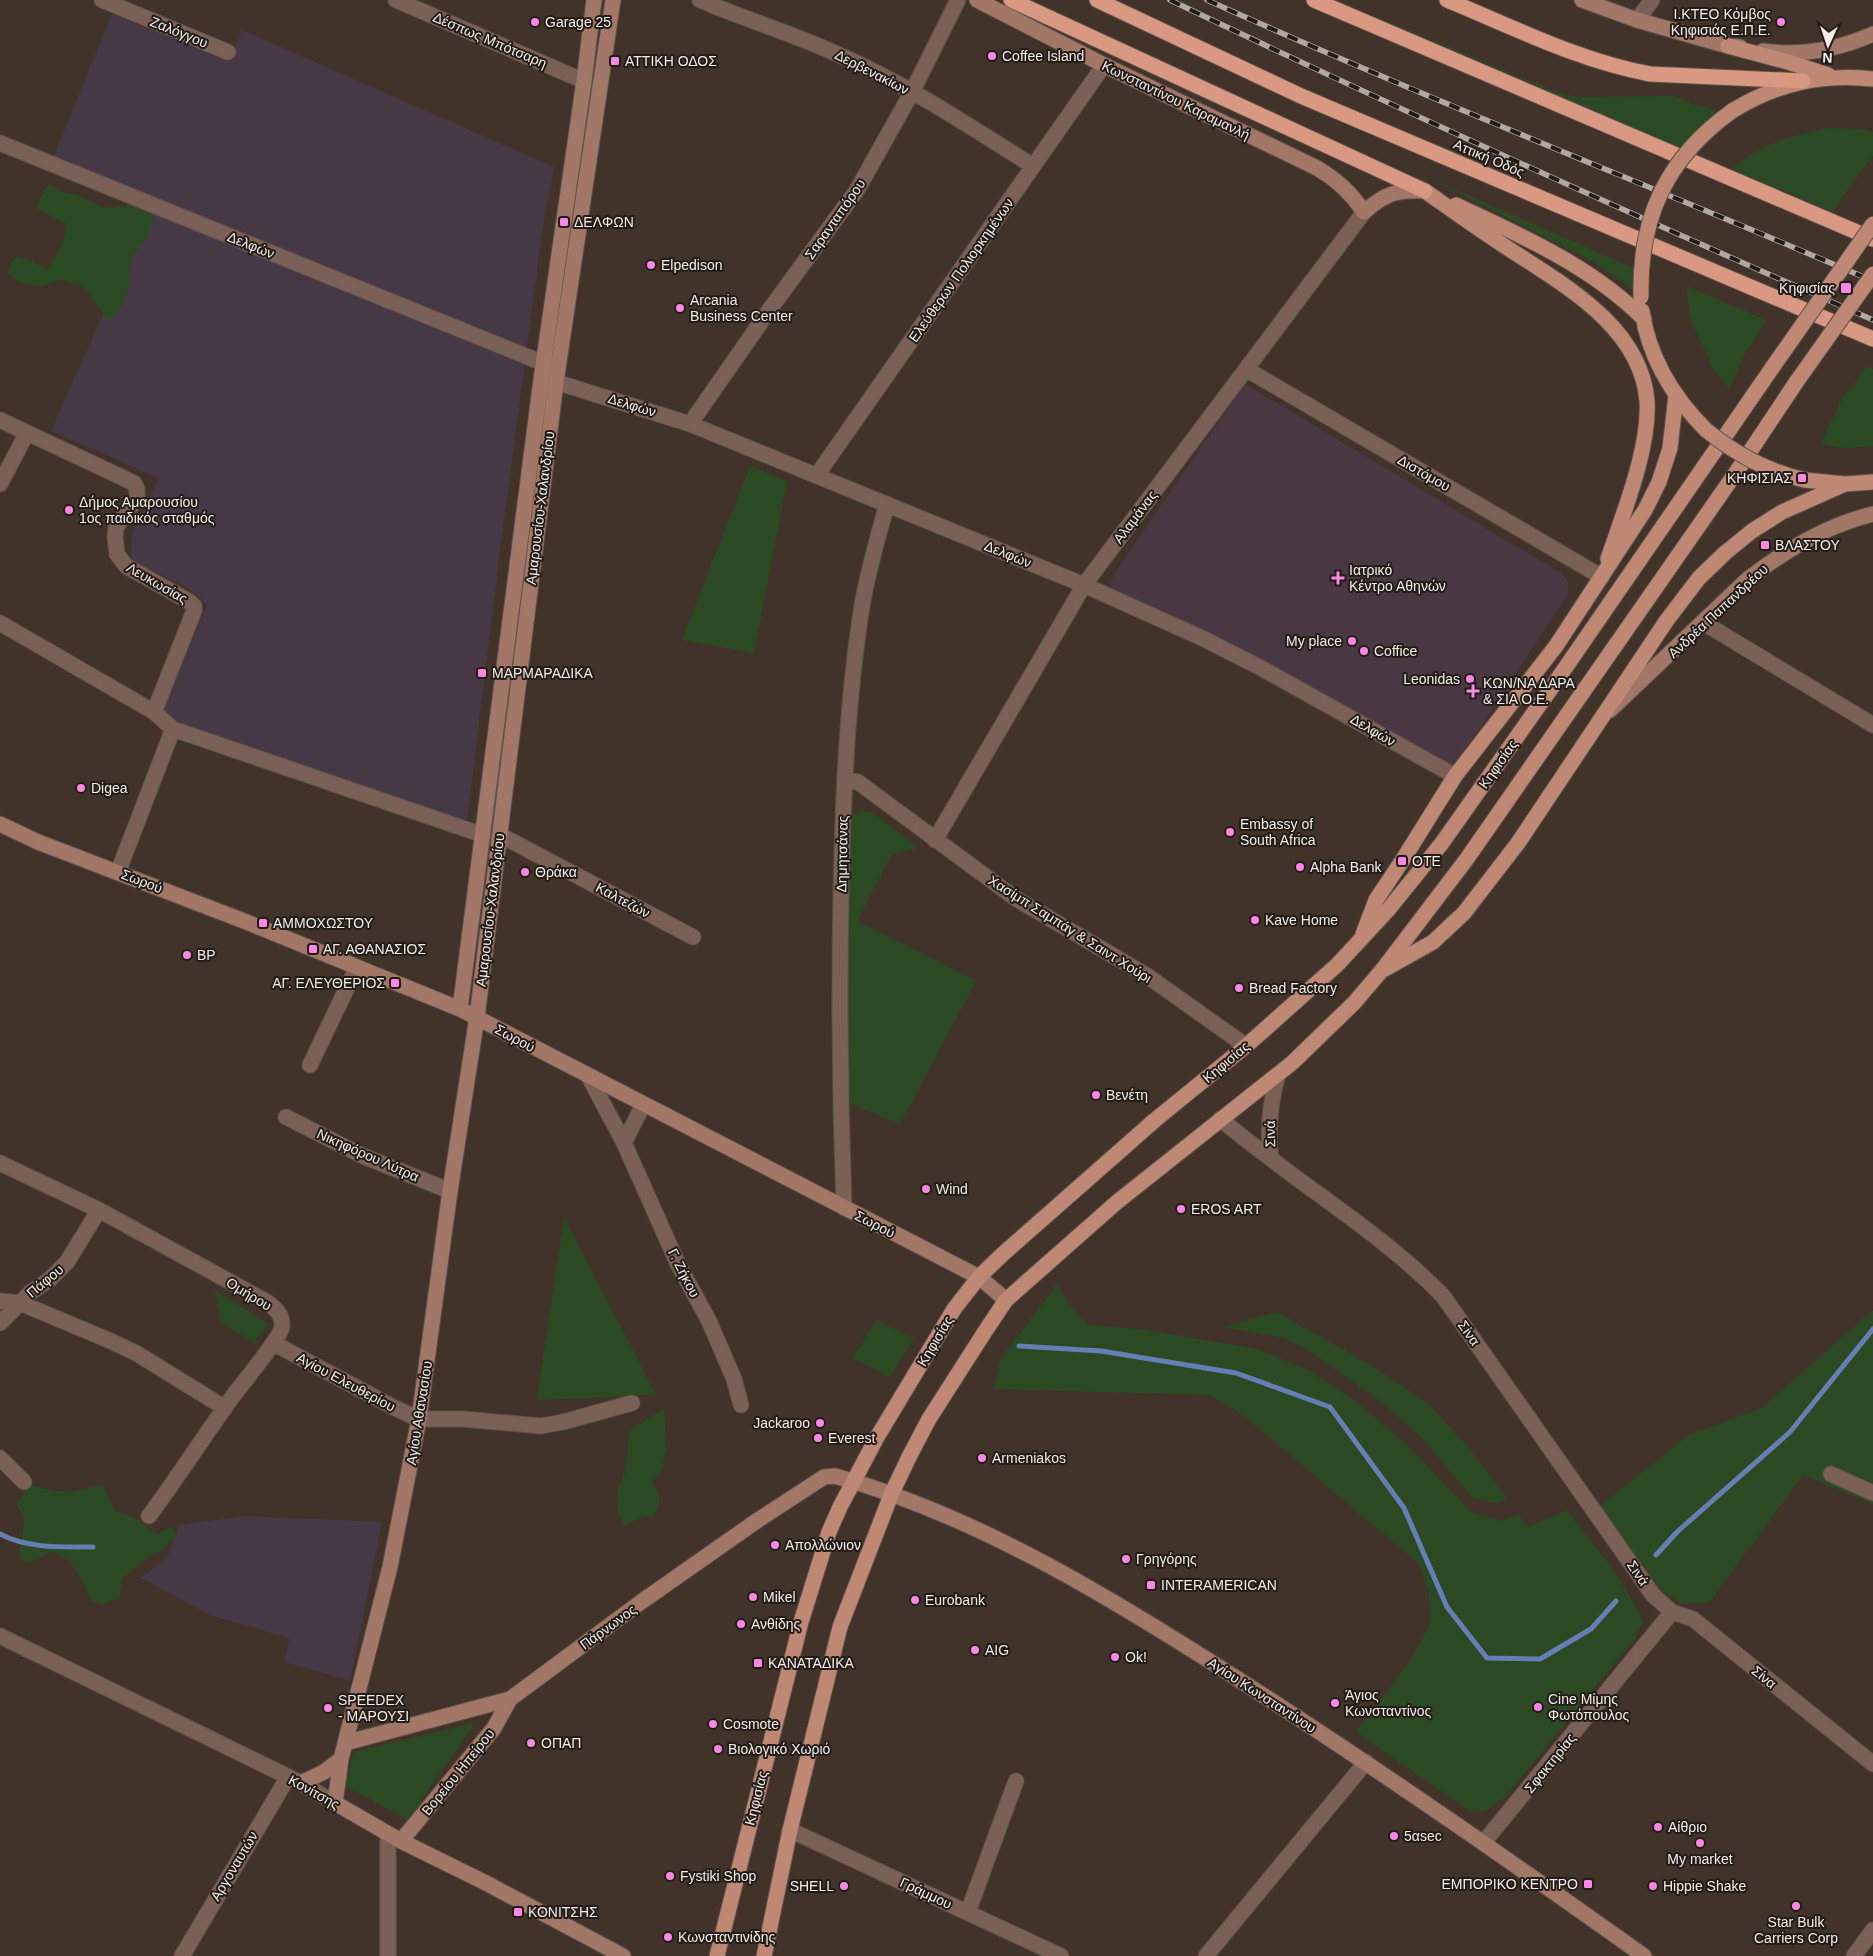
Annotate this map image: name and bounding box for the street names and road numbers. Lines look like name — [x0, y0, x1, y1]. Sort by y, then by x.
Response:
street label: Δέσπως Μπότσαρη — [431, 9, 549, 71]
street label: Ζαλόγγου — [148, 13, 210, 51]
street label: Δερβενακίων — [832, 46, 912, 98]
street label: Κωνσταντίνου Καραμανλή — [1100, 57, 1252, 143]
street label: Αττική Οδός — [1451, 136, 1527, 180]
street label: Σαρανταπόρου — [801, 176, 869, 262]
street label: Ελεύθερων Πολιορκημένων — [905, 195, 1017, 345]
street label: Δελφών — [225, 228, 277, 262]
street label: Δελφών — [606, 390, 658, 420]
street label: Αμαρουσίου-Χαλανδρίου — [523, 430, 557, 586]
street label: Διστόμου — [1395, 452, 1453, 494]
street label: Αλαμάνας — [1110, 487, 1160, 547]
street label: Δελφών — [982, 537, 1034, 571]
street label: Λευκωσίας — [124, 559, 190, 607]
street label: Ανδρέα Παπανδρέου — [1665, 561, 1771, 661]
street label: Δελφών — [1348, 711, 1398, 749]
street label: Κηφισίας — [1475, 736, 1521, 791]
street label: Δημητσάνας — [833, 815, 851, 893]
street label: Αμαρουσίου-Χαλανδρίου — [473, 832, 507, 988]
street label: Σωρού — [119, 866, 165, 896]
street label: Χασίμπ Σαμπάγ & Σαιντ Χούρι — [985, 872, 1155, 986]
street label: Καλτεζών — [593, 879, 653, 921]
street label: Σωρού — [492, 1021, 538, 1055]
street label: Κηφισίας — [1199, 1038, 1253, 1086]
street label: Σινά — [1262, 1120, 1278, 1148]
street label: Νικηφόρου Λύτρα — [315, 1125, 421, 1185]
street label: Σωρού — [852, 1207, 898, 1241]
street label: Γ. Ζήκου — [665, 1246, 703, 1300]
street label: Πάφου — [23, 1261, 67, 1301]
street label: Ομήρου — [223, 1274, 275, 1314]
street label: Κηφισίας — [914, 1313, 956, 1369]
street label: Σίνα — [1455, 1317, 1483, 1349]
street label: Αγίου Ελευθερίου — [294, 1349, 398, 1415]
street label: Αγίου Αθανασίου — [403, 1360, 435, 1466]
street label: Σινά — [1624, 1557, 1652, 1589]
street label: Πάρνωνος — [577, 1601, 639, 1653]
street label: Αγίου Κωνσταντίνου — [1205, 1654, 1319, 1736]
street label: Σίνα — [1749, 1662, 1779, 1692]
street label: Βορείου Ηπείρου — [418, 1726, 498, 1818]
street label: Σφακτηρίας — [1521, 1730, 1579, 1796]
street label: Κηφισίας — [741, 1769, 771, 1827]
street label: Κονίτσης — [286, 1772, 342, 1813]
street label: Αργοναυτών — [207, 1828, 261, 1904]
street label: Γράμμου — [898, 1874, 954, 1912]

